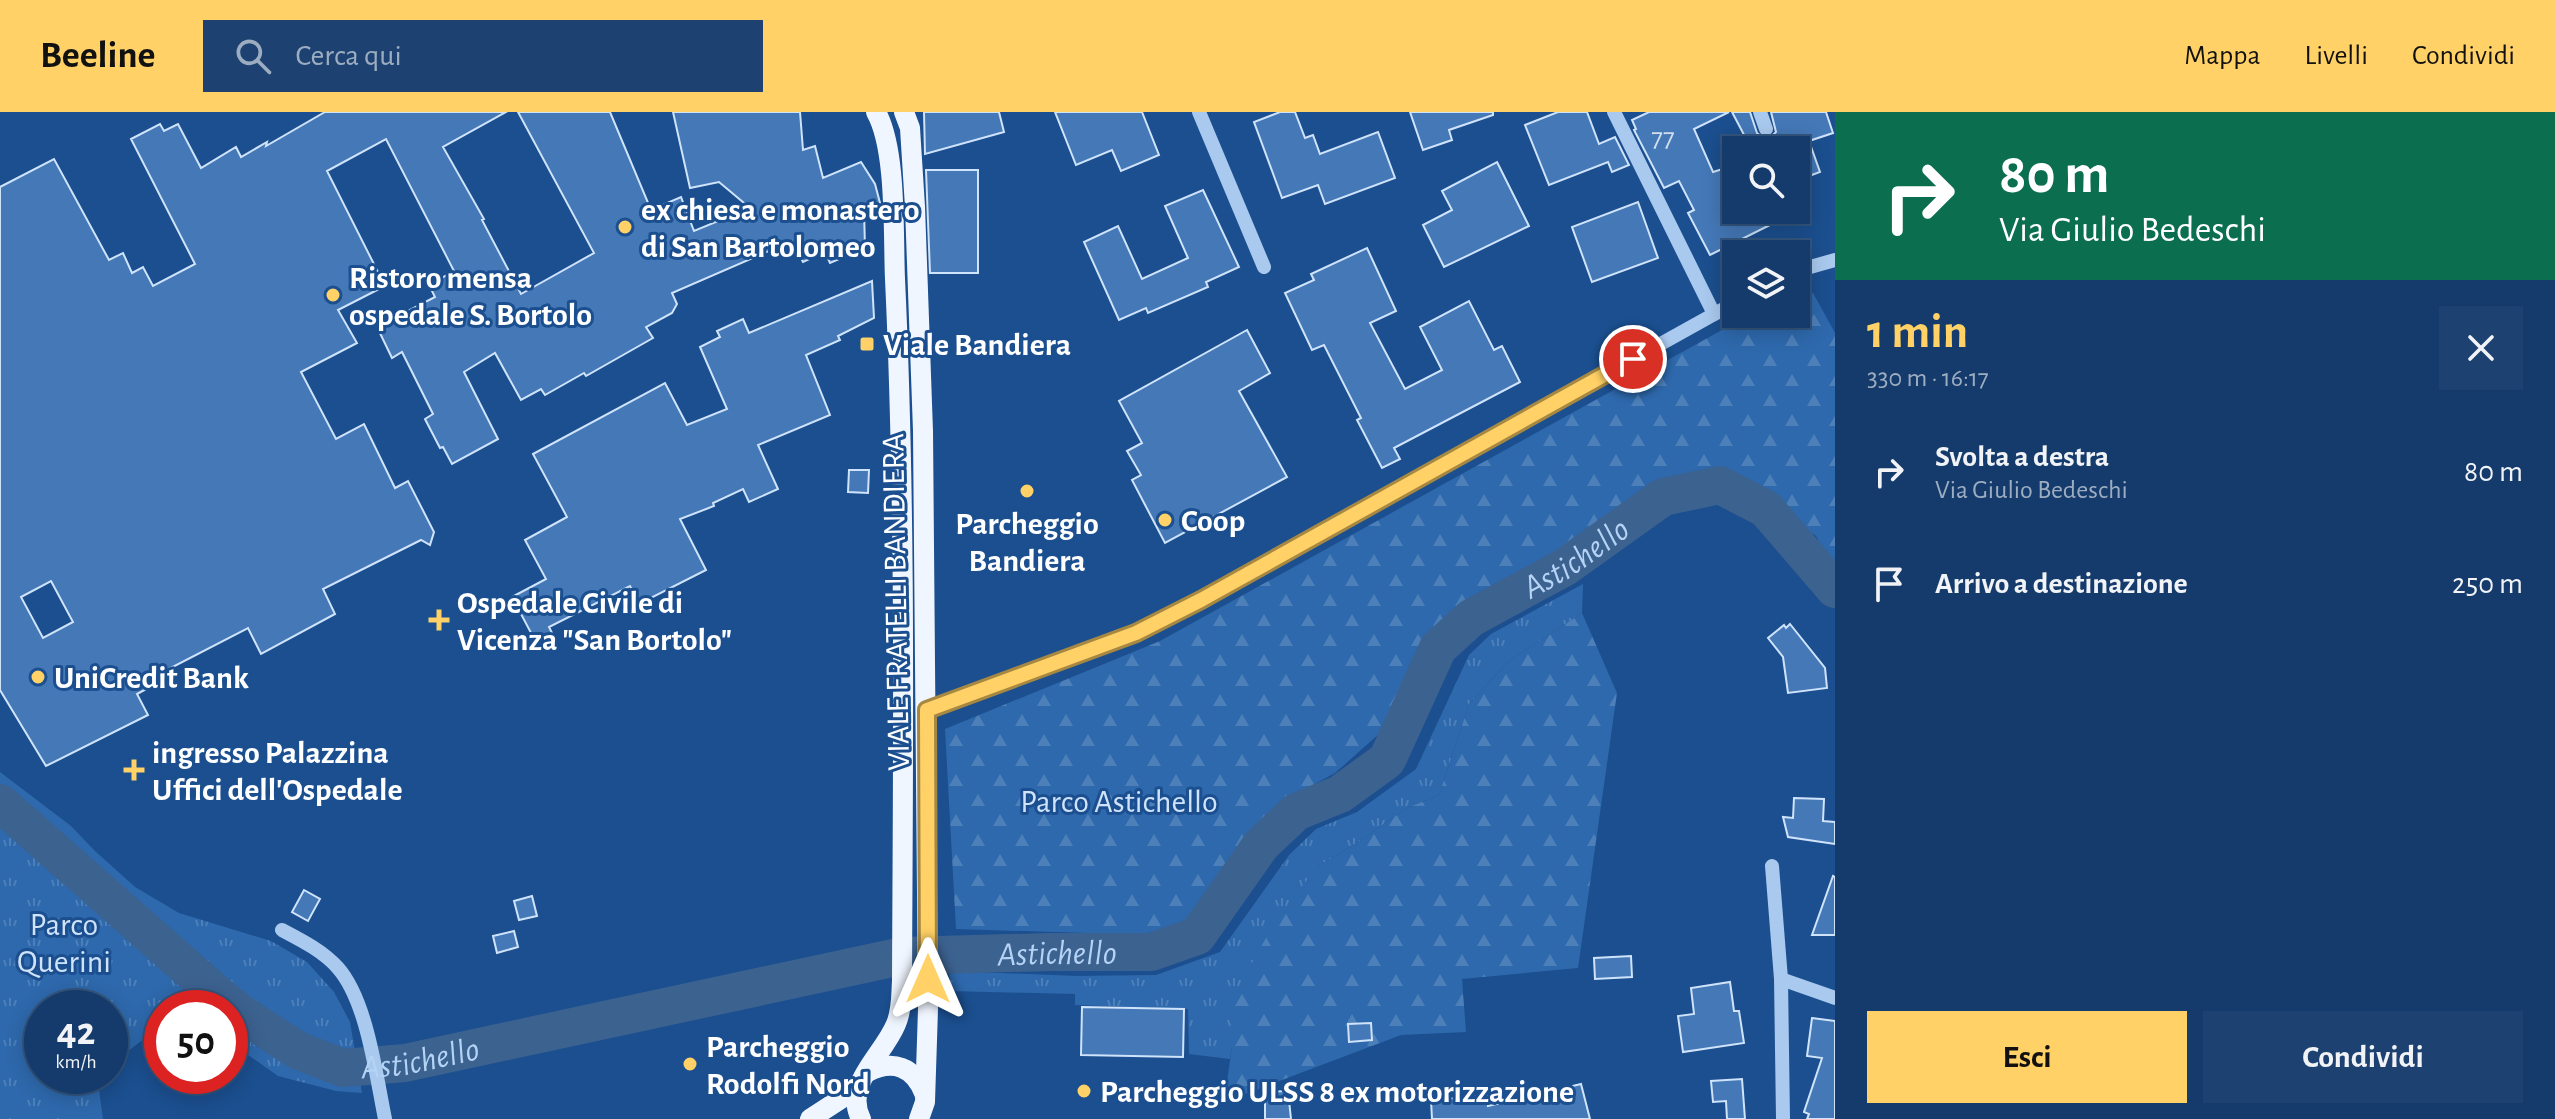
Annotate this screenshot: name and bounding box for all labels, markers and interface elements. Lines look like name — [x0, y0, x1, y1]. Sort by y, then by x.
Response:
search box — [203, 20, 763, 92]
icon: search — [231, 34, 275, 78]
text: Beeline — [40, 37, 155, 75]
text: Cerca qui — [295, 41, 402, 71]
text: Mappa — [2184, 42, 2261, 70]
text: Livelli — [2305, 42, 2368, 70]
text: Condividi — [2412, 42, 2515, 70]
house number: 77 — [1651, 124, 1675, 152]
map controls — [1722, 136, 1810, 328]
button: search — [1722, 136, 1810, 224]
icon: right — [1867, 144, 1971, 248]
text: 80 m — [1999, 147, 2109, 203]
place label: ex chiesa e monastero di San Bartolomeo — [641, 194, 920, 263]
text: Via Giulio Bedeschi — [1999, 212, 2266, 248]
marker: ex chiesa e monastero di San Bartolomeo — [616, 218, 634, 236]
button: layers — [1722, 240, 1810, 328]
place label: Ristoro mensa ospedale S. Bortolo — [349, 262, 592, 331]
marker: Ristoro mensa ospedale S. Bortolo — [324, 286, 342, 304]
button: close — [2439, 306, 2523, 390]
text: 1 min — [1867, 309, 1968, 357]
pin — [1599, 325, 1667, 393]
place label: Viale Bandiera — [883, 329, 1071, 361]
marker: Viale Bandiera — [858, 335, 876, 353]
icon: arrive — [1611, 337, 1655, 381]
text: 330 m · 16:17 — [1867, 365, 1989, 391]
street label: VIALE FRATELLI BANDIERA — [877, 433, 915, 771]
text: Svolta a destra — [1935, 442, 2109, 472]
icon: right — [1867, 450, 1911, 494]
text: 80 m — [2464, 457, 2523, 487]
text: Via Giulio Bedeschi — [1935, 477, 2128, 503]
marker: Parcheggio Bandiera — [1018, 482, 1036, 500]
place label: Coop — [1181, 505, 1245, 537]
place label: Parcheggio Bandiera — [955, 508, 1099, 577]
marker: Coop — [1156, 511, 1174, 529]
water label: Astichello — [1517, 512, 1636, 606]
icon: arrive — [1867, 562, 1911, 606]
text: Arrivo a destinazione — [1935, 569, 2188, 599]
text: 250 m — [2452, 569, 2523, 599]
place label: Ospedale Civile di Vicenza "San Bortolo" — [457, 587, 732, 656]
marker: Ospedale Civile di Vicenza "San Bortolo" — [428, 609, 450, 631]
place label: UniCredit Bank — [54, 662, 249, 694]
marker: UniCredit Bank — [29, 668, 47, 686]
place label: ingresso Palazzina Uffici dell'Ospedale — [152, 737, 403, 806]
marker: ingresso Palazzina Uffici dell'Ospedale — [123, 759, 145, 781]
park label: Parco Astichello — [1020, 786, 1218, 818]
park label: Parco Querini — [17, 909, 111, 978]
position arrow — [886, 937, 970, 1021]
water label: Astichello — [996, 937, 1117, 972]
speed limit sign: 50 — [144, 990, 248, 1094]
button: Esci — [1867, 1011, 2187, 1103]
button: Condividi — [2203, 1011, 2523, 1103]
text: 42 — [57, 1012, 95, 1052]
place label: Parcheggio Rodolfi Nord — [706, 1031, 870, 1100]
water label: Astichello — [359, 1033, 482, 1086]
text: km/h — [55, 1052, 97, 1072]
marker: Parcheggio Rodolfi Nord — [681, 1055, 699, 1073]
place label: Parcheggio ULSS 8 ex motorizzazione — [1100, 1076, 1574, 1108]
marker: Parcheggio ULSS 8 ex motorizzazione — [1075, 1082, 1093, 1100]

